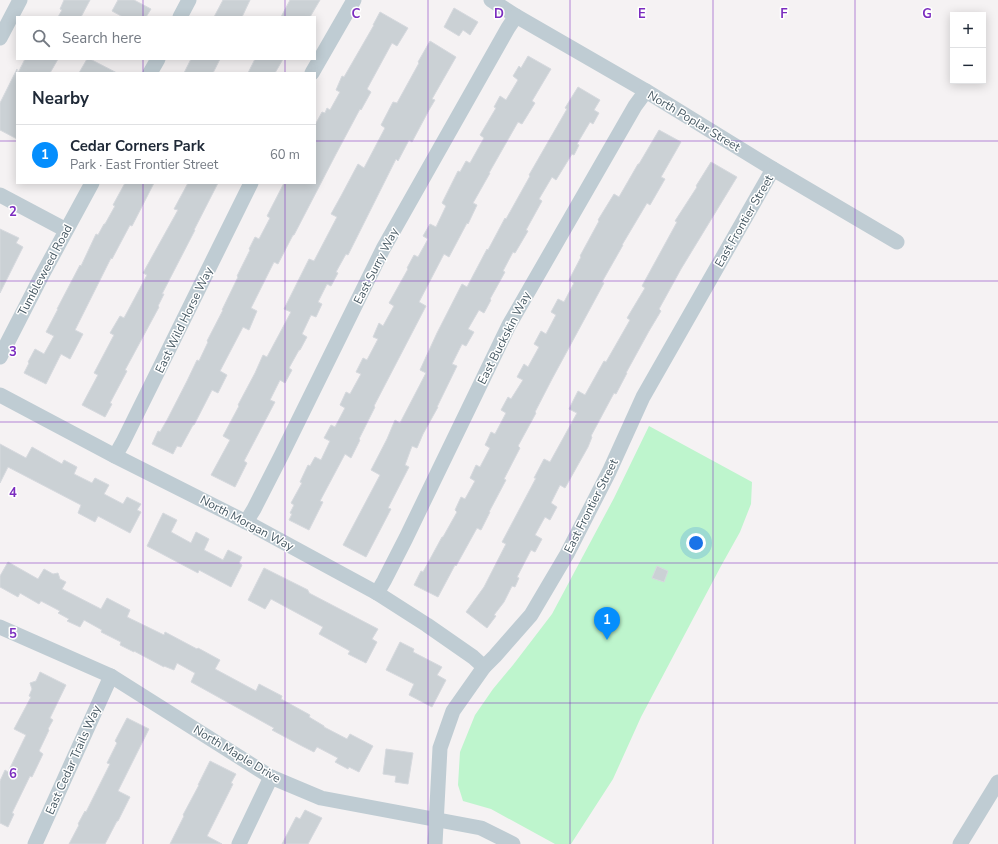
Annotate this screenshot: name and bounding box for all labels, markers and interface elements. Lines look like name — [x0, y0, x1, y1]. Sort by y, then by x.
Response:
text: C — [352, 5, 361, 23]
text: D — [494, 5, 504, 23]
text: E — [638, 5, 646, 23]
text: F — [780, 5, 788, 23]
text: G — [922, 5, 932, 23]
map controls — [950, 12, 986, 84]
button: + — [950, 12, 986, 48]
search box — [16, 16, 316, 60]
icon: search — [30, 27, 52, 49]
text: Search here — [62, 28, 142, 48]
button: − — [950, 48, 986, 84]
text: Nearby — [32, 87, 89, 110]
street label: North Poplar Street — [645, 87, 744, 155]
text: Cedar Corners Park — [70, 136, 205, 156]
text: 1 — [41, 146, 49, 164]
text: 60 m — [270, 146, 300, 164]
text: Park · East Frontier Street — [70, 156, 218, 174]
street label: East Frontier Street — [711, 171, 777, 270]
text: 2 — [9, 203, 17, 221]
street label: Tumbleweed Road — [14, 222, 76, 318]
street label: East Surry Way — [350, 224, 402, 307]
street label: East Wild Horse Way — [151, 264, 217, 376]
street label: East Buckskin Way — [474, 288, 535, 387]
text: 3 — [9, 343, 17, 361]
street label: East Frontier Street — [560, 455, 622, 556]
text: 4 — [9, 484, 17, 502]
street label: North Morgan Way — [197, 492, 297, 555]
your location — [686, 533, 706, 553]
pin: 1 — [594, 607, 620, 640]
text: 5 — [9, 625, 17, 643]
street label: East Cedar Trails Way — [42, 702, 105, 817]
street label: North Maple Drive — [190, 722, 284, 786]
text: 6 — [9, 765, 17, 783]

